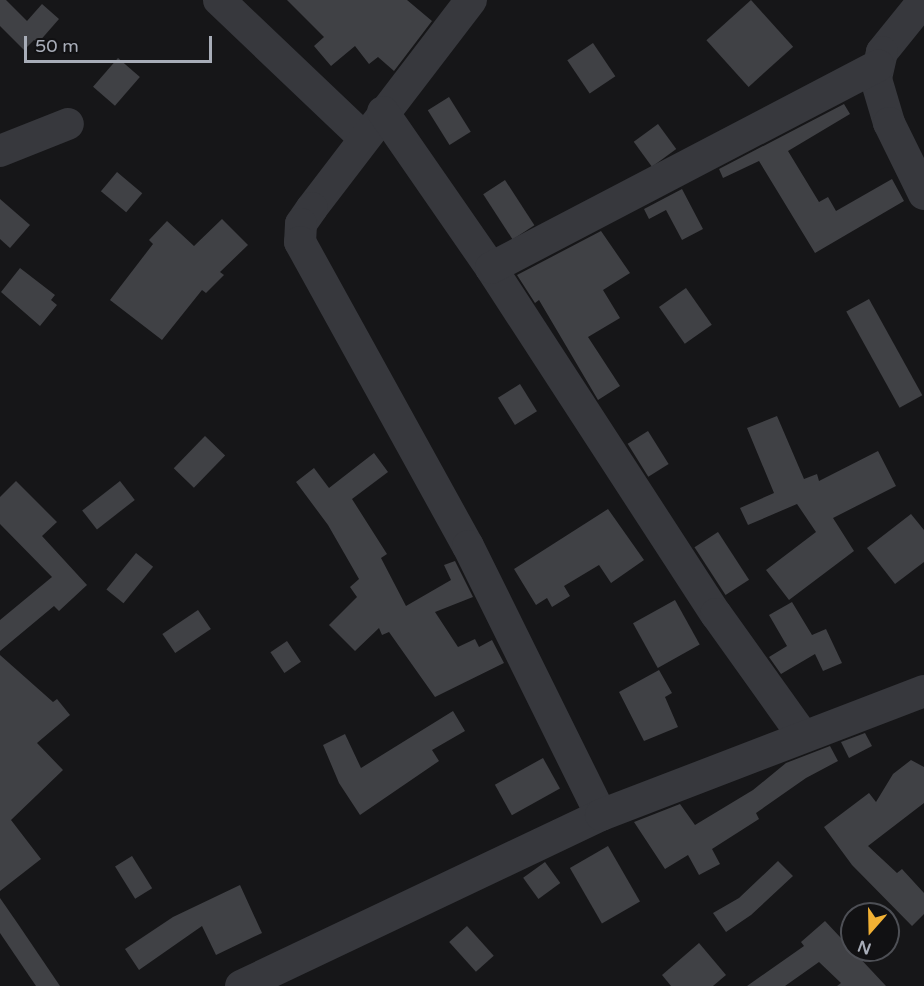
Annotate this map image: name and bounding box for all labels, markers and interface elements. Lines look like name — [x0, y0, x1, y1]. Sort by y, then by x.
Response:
scale bar — [27, 24, 214, 62]
text: 50 m — [35, 35, 79, 57]
north arrow — [840, 902, 900, 962]
text: N — [855, 935, 874, 959]

